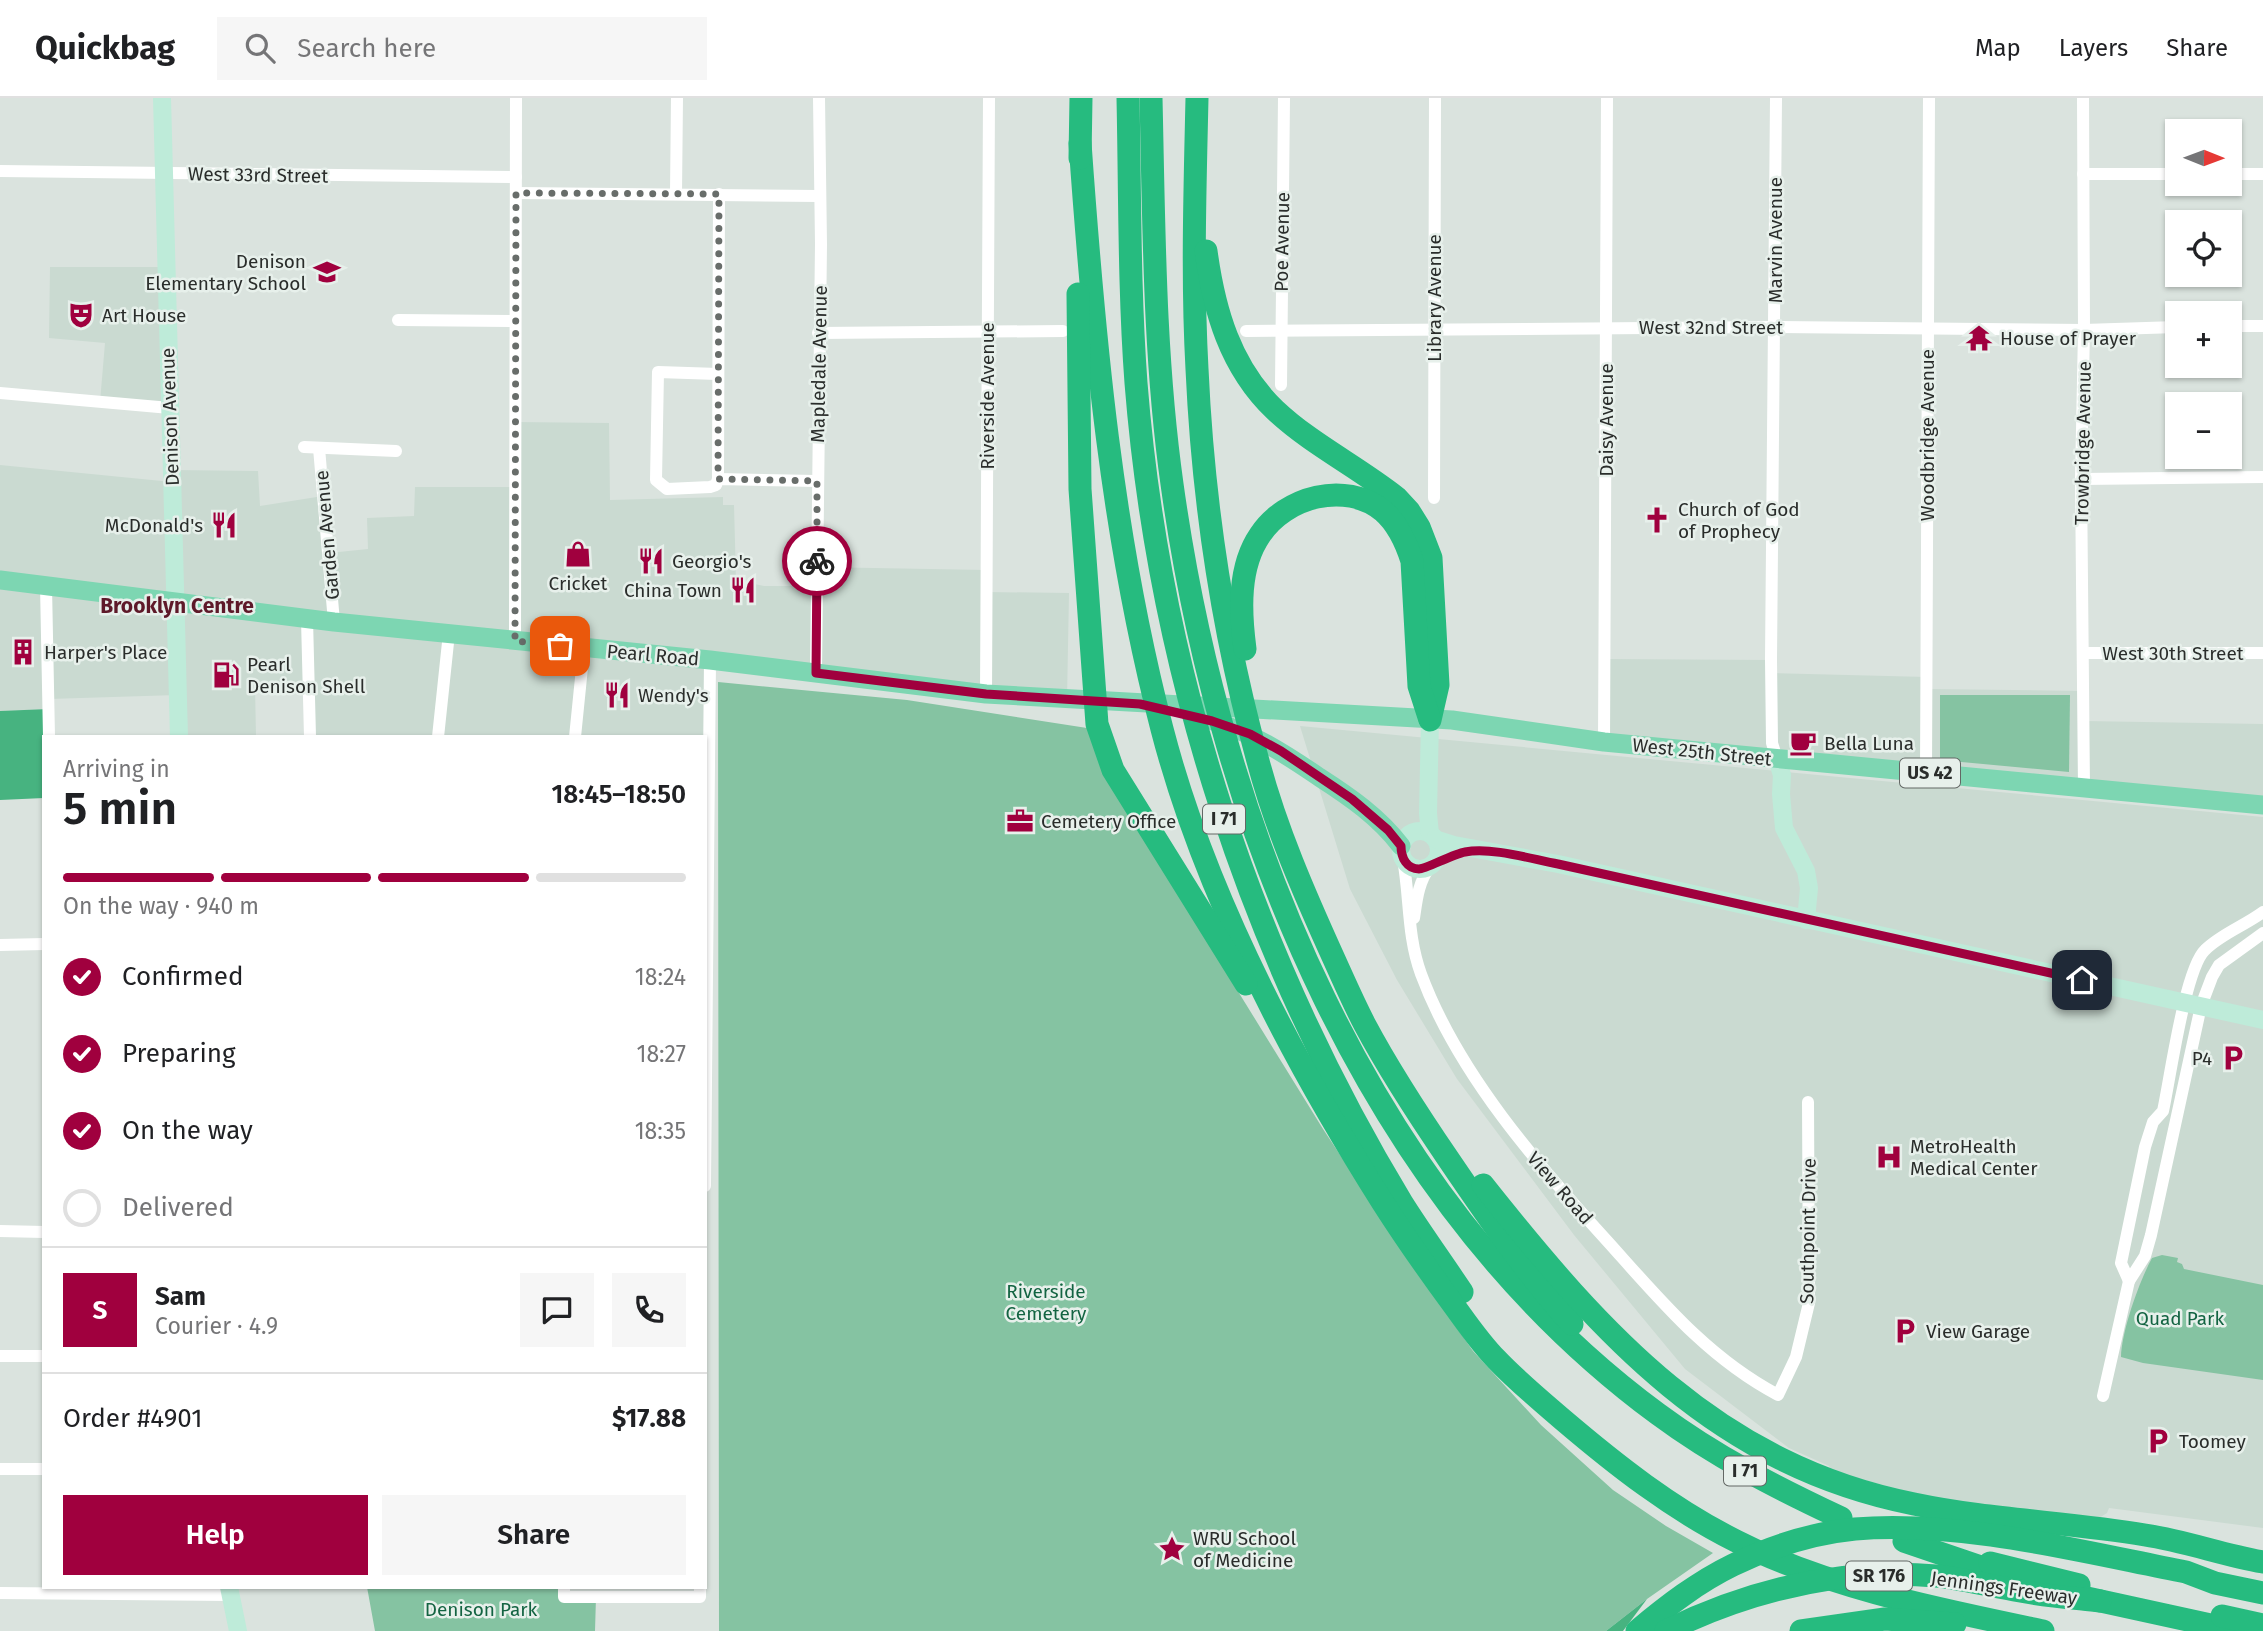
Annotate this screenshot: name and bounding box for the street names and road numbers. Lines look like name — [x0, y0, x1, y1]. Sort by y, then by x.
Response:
street label: West 33rd Street — [188, 162, 328, 188]
street label: Marvin Avenue — [1764, 177, 1787, 303]
street label: Poe Avenue — [1270, 192, 1294, 292]
street label: Library Avenue — [1423, 234, 1446, 362]
street label: Mapledale Avenue — [806, 285, 832, 443]
street label: West 32nd Street — [1639, 316, 1783, 339]
street label: Riverside Avenue — [976, 322, 999, 470]
street label: Denison Avenue — [156, 347, 184, 487]
street label: Woodbridge Avenue — [1916, 349, 1939, 521]
street label: Trowbridge Avenue — [2070, 361, 2096, 525]
street label: Daisy Avenue — [1595, 363, 1618, 477]
street label: Garden Avenue — [310, 469, 344, 601]
street label: Pearl Road — [606, 640, 700, 670]
street label: West 30th Street — [2102, 642, 2244, 665]
street label: West 25th Street — [1631, 733, 1773, 771]
road number: US 42 — [1900, 758, 1960, 788]
road number: I 71 — [1203, 804, 1245, 834]
street label: View Road — [1522, 1147, 1598, 1229]
street label: Southpoint Drive — [1795, 1158, 1821, 1304]
road number: I 71 — [1724, 1456, 1766, 1486]
road number: SR 176 — [1846, 1562, 1912, 1590]
street label: Jennings Freeway — [1929, 1566, 2079, 1610]

